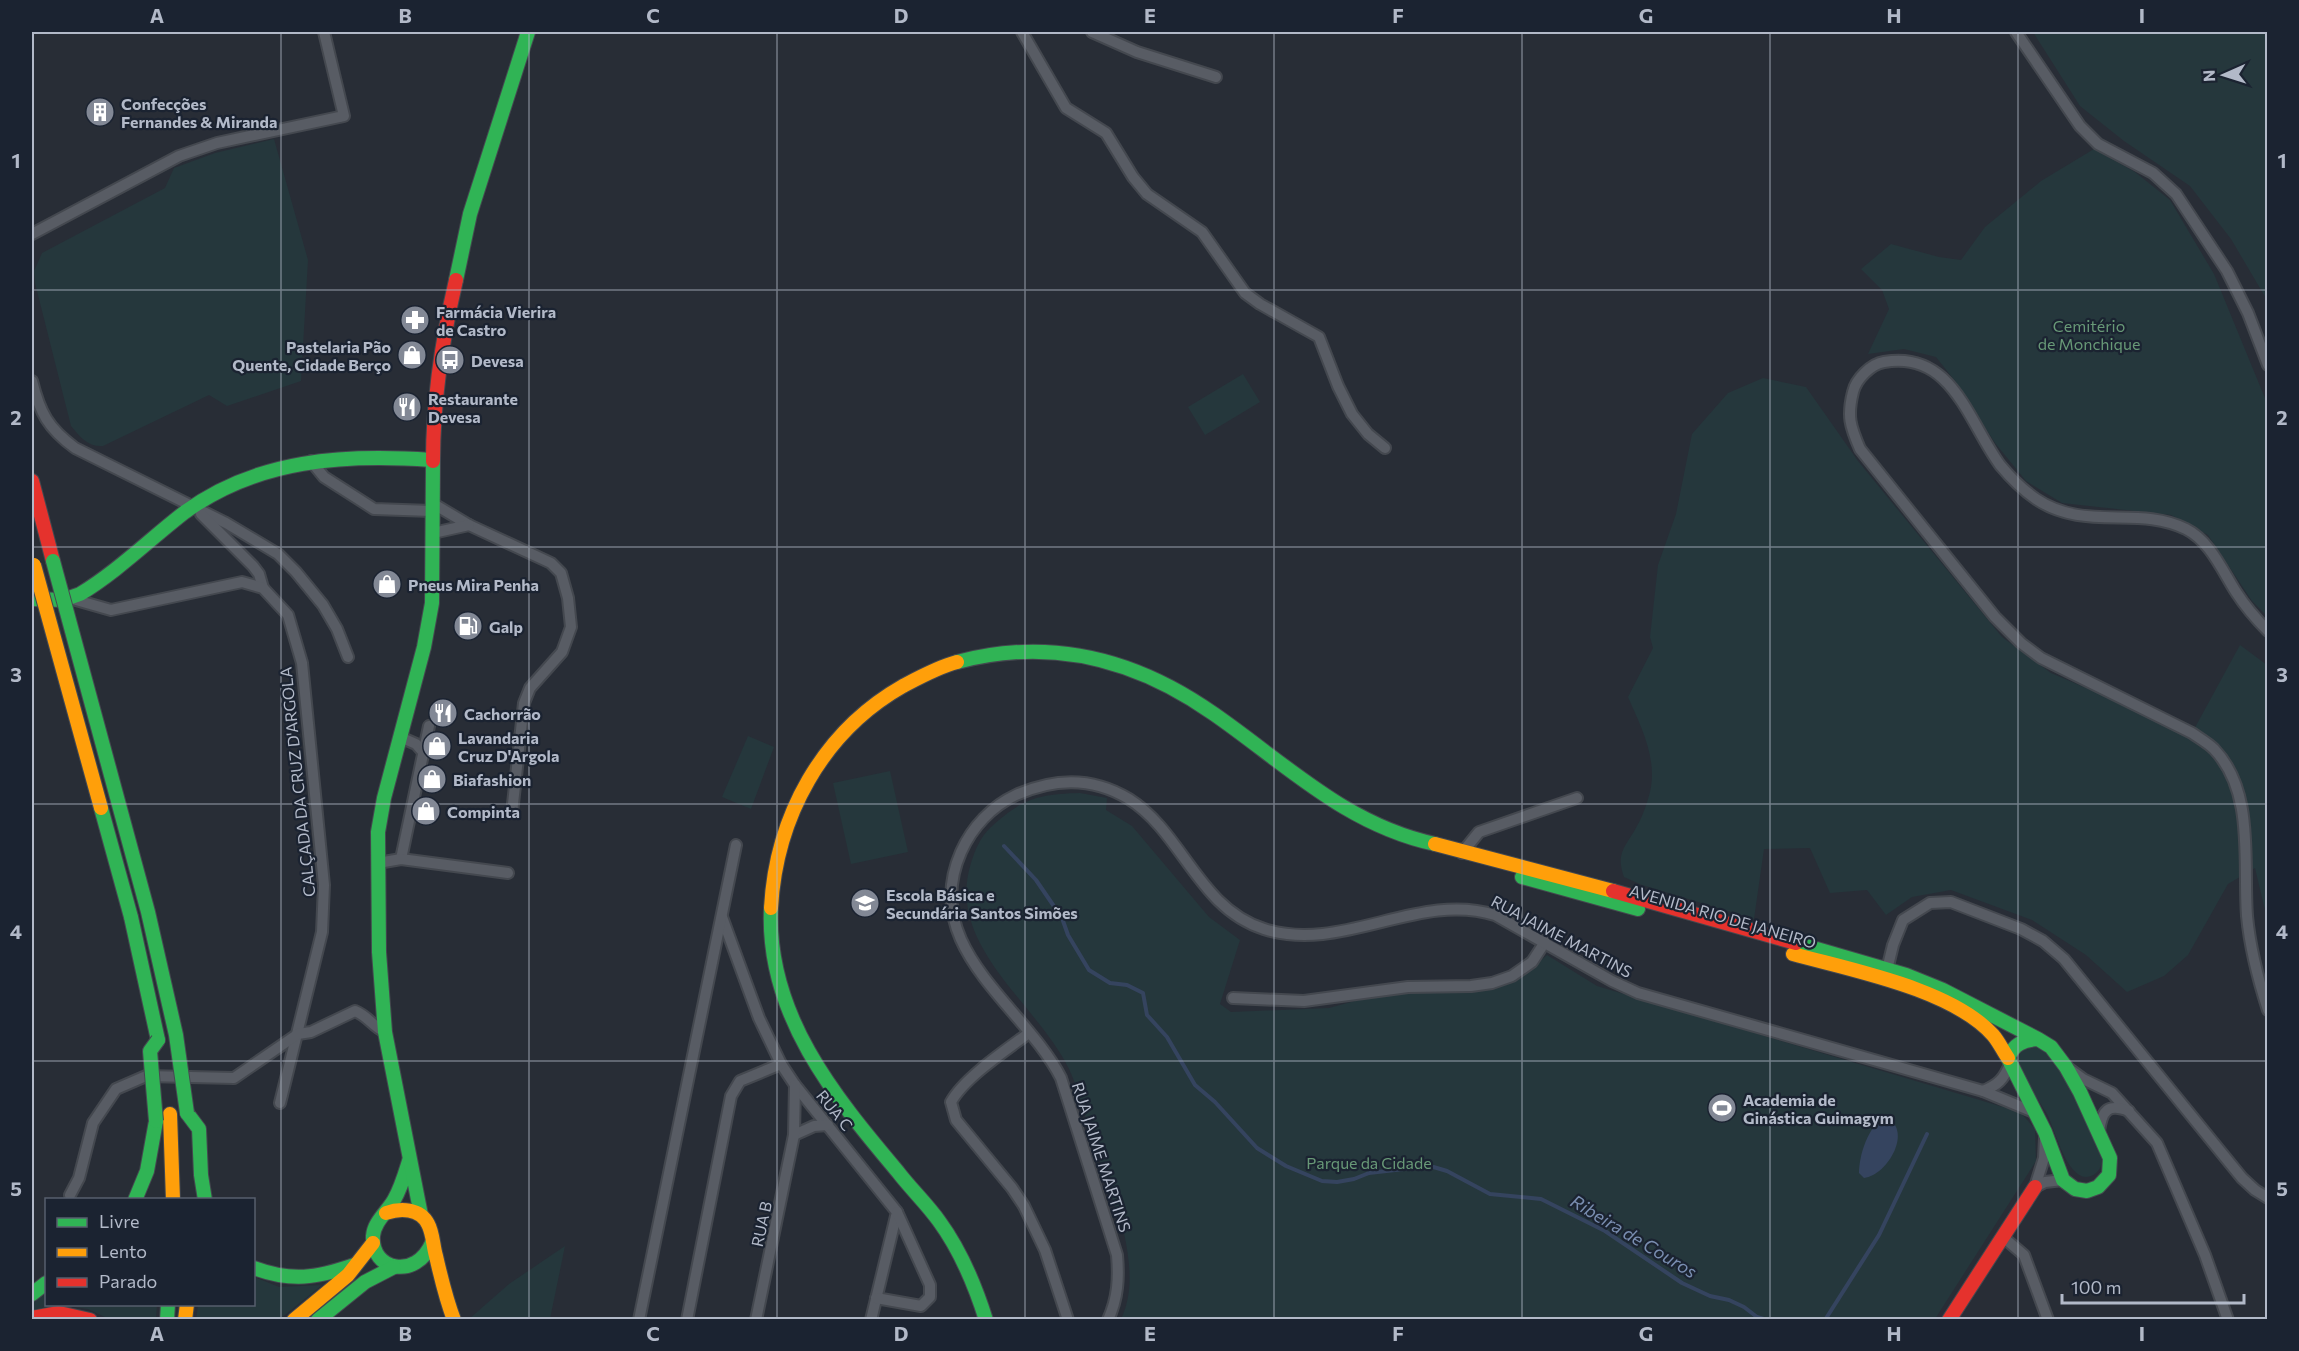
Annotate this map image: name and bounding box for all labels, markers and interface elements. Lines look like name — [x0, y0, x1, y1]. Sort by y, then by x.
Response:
text: A — [150, 3, 164, 27]
text: B — [398, 3, 412, 27]
text: C — [646, 3, 660, 27]
text: D — [894, 3, 908, 27]
text: E — [1144, 3, 1156, 27]
text: F — [1392, 3, 1404, 27]
text: G — [1639, 3, 1653, 27]
text: H — [1887, 3, 1902, 27]
text: I — [2139, 3, 2145, 27]
north arrow — [2194, 45, 2254, 105]
text: N — [2199, 69, 2218, 82]
place label: Confecções Fernandes & Miranda — [121, 94, 277, 131]
building icon: Confecções Fernandes & Miranda — [84, 96, 116, 128]
text: 1 — [11, 148, 21, 172]
text: 1 — [2277, 148, 2287, 172]
place label: Farmácia Vierira de Castro — [436, 302, 556, 339]
pharmacy icon: Farmácia Vierira de Castro — [399, 304, 431, 336]
park label: Cemitério de Monchique — [2038, 316, 2140, 353]
place label: Pastelaria Pão Quente, Cidade Berço — [232, 337, 391, 374]
shop icon: Pastelaria Pão Quente, Cidade Berço — [396, 339, 428, 371]
bus stop icon: Devesa — [434, 344, 466, 376]
place label: Devesa — [471, 351, 524, 370]
place label: Restaurante Devesa — [428, 389, 518, 426]
restaurant icon: Restaurante Devesa — [391, 391, 423, 423]
text: 2 — [10, 405, 22, 429]
text: 2 — [2276, 405, 2288, 429]
shop icon: Pneus Mira Penha — [371, 568, 403, 600]
place label: Pneus Mira Penha — [408, 575, 539, 594]
fuel station icon: Galp — [452, 610, 484, 642]
place label: Galp — [489, 617, 523, 636]
text: 3 — [10, 662, 22, 686]
text: 3 — [2276, 662, 2288, 686]
street label: CALÇADA DA CRUZ D'ARGOLA — [275, 666, 319, 898]
restaurant icon: Cachorrão — [427, 697, 459, 729]
place label: Cachorrão — [464, 704, 541, 723]
place label: Lavandaria Cruz D'Argola — [458, 728, 559, 765]
shop icon: Lavandaria Cruz D'Argola — [421, 730, 453, 762]
shop icon: Biafashion — [416, 763, 448, 795]
place label: Biafashion — [453, 770, 531, 789]
shop icon: Compinta — [410, 795, 442, 827]
place label: Compinta — [447, 802, 520, 821]
street label: AVENIDA RIO DE JANEIRO — [1627, 880, 1819, 952]
place label: Escola Básica e Secundária Santos Simões — [886, 885, 1078, 922]
school or university icon: Escola Básica e Secundária Santos Simões — [849, 887, 881, 919]
street label: RUA JAIME MARTINS — [1488, 891, 1636, 981]
text: 4 — [10, 919, 22, 943]
text: 4 — [2276, 919, 2288, 943]
street label: RUA JAIME MARTINS — [1069, 1080, 1135, 1234]
street label: RUA C — [813, 1086, 857, 1134]
place label: Academia de Ginástica Guimagym — [1743, 1090, 1894, 1127]
sports icon: Academia de Ginástica Guimagym — [1706, 1092, 1738, 1124]
park label: Parque da Cidade — [1306, 1153, 1432, 1172]
text: 5 — [10, 1176, 22, 1200]
text: 5 — [2276, 1176, 2288, 1200]
water label: Ribeira de Couros — [1567, 1190, 1701, 1282]
legend — [45, 1198, 255, 1306]
street label: RUA B — [747, 1200, 775, 1248]
text: Livre — [99, 1210, 140, 1232]
text: Lento — [99, 1240, 147, 1262]
scale bar — [2062, 1267, 2244, 1305]
text: Parado — [99, 1270, 157, 1292]
text: 100 m — [2071, 1276, 2121, 1298]
text: A — [150, 1321, 164, 1345]
text: B — [398, 1321, 412, 1345]
text: C — [646, 1321, 660, 1345]
text: D — [894, 1321, 908, 1345]
text: E — [1144, 1321, 1156, 1345]
text: F — [1392, 1321, 1404, 1345]
text: G — [1639, 1321, 1653, 1345]
text: H — [1887, 1321, 1902, 1345]
text: I — [2139, 1321, 2145, 1345]

